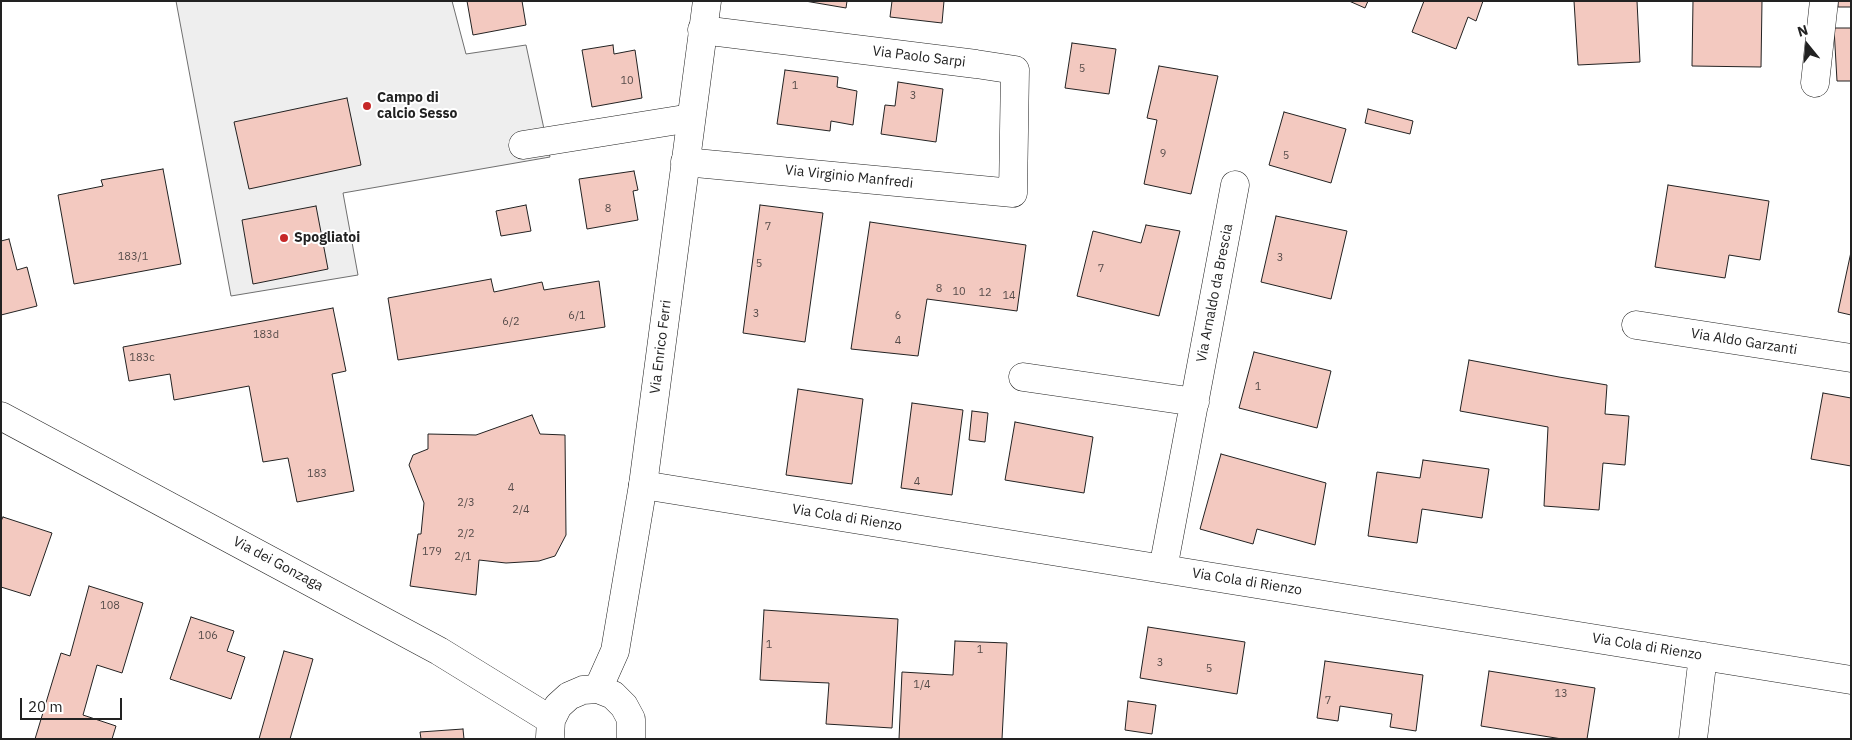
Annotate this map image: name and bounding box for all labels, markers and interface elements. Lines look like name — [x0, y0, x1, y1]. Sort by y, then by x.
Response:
north arrow — [1782, 20, 1832, 70]
text: N — [1795, 21, 1810, 41]
street label: Via Paolo Sarpi — [871, 43, 967, 71]
house number: 5 — [1079, 62, 1085, 76]
house number: 10 — [620, 74, 634, 88]
house number: 1 — [792, 79, 798, 93]
house number: 3 — [910, 89, 916, 103]
place label: Campo di calcio Sesso — [377, 90, 457, 122]
marker: Campo di calcio Sesso — [361, 100, 373, 112]
house number: 9 — [1160, 147, 1166, 161]
house number: 5 — [1283, 149, 1289, 163]
street label: Via Virginio Manfredi — [784, 162, 914, 192]
house number: 8 — [605, 202, 611, 216]
house number: 7 — [765, 220, 771, 234]
street label: Via Arnaldo da Brescia — [1193, 222, 1237, 364]
place label: Spogliatoi — [294, 230, 360, 246]
marker: Spogliatoi — [278, 232, 290, 244]
house number: 183/1 — [118, 250, 148, 264]
house number: 3 — [1277, 251, 1283, 265]
house number: 5 — [756, 257, 762, 271]
house number: 7 — [1098, 262, 1104, 276]
house number: 8 — [936, 282, 942, 296]
house number: 10 — [952, 285, 966, 299]
house number: 12 — [978, 286, 992, 300]
house number: 14 — [1002, 289, 1016, 303]
street label: Via Enrico Ferri — [647, 299, 675, 395]
house number: 3 — [753, 307, 759, 321]
house number: 6/1 — [568, 309, 586, 323]
house number: 6 — [895, 309, 901, 323]
house number: 6/2 — [502, 315, 520, 329]
street label: Via Aldo Garzanti — [1690, 325, 1798, 359]
house number: 183d — [253, 328, 279, 342]
house number: 4 — [895, 334, 901, 348]
house number: 183c — [129, 351, 155, 365]
house number: 1 — [1255, 380, 1261, 394]
house number: 183 — [307, 467, 327, 481]
house number: 4 — [914, 475, 920, 489]
house number: 4 — [508, 481, 514, 495]
house number: 2/3 — [457, 496, 475, 510]
street label: Via Cola di Rienzo — [791, 501, 903, 535]
house number: 2/4 — [512, 503, 530, 517]
house number: 2/2 — [457, 527, 475, 541]
street label: Via dei Gonzaga — [230, 533, 326, 595]
house number: 179 — [422, 545, 442, 559]
house number: 2/1 — [454, 550, 472, 564]
street label: Via Cola di Rienzo — [1191, 565, 1303, 599]
house number: 108 — [100, 599, 120, 613]
house number: 106 — [198, 629, 218, 643]
street label: Via Cola di Rienzo — [1591, 630, 1703, 664]
house number: 1 — [766, 638, 772, 652]
house number: 1 — [977, 643, 983, 657]
house number: 3 — [1157, 656, 1163, 670]
house number: 5 — [1206, 662, 1212, 676]
house number: 1/4 — [913, 678, 931, 692]
house number: 13 — [1554, 687, 1568, 701]
scale bar — [22, 688, 125, 720]
house number: 7 — [1325, 694, 1331, 708]
text: 20 m — [28, 697, 63, 716]

